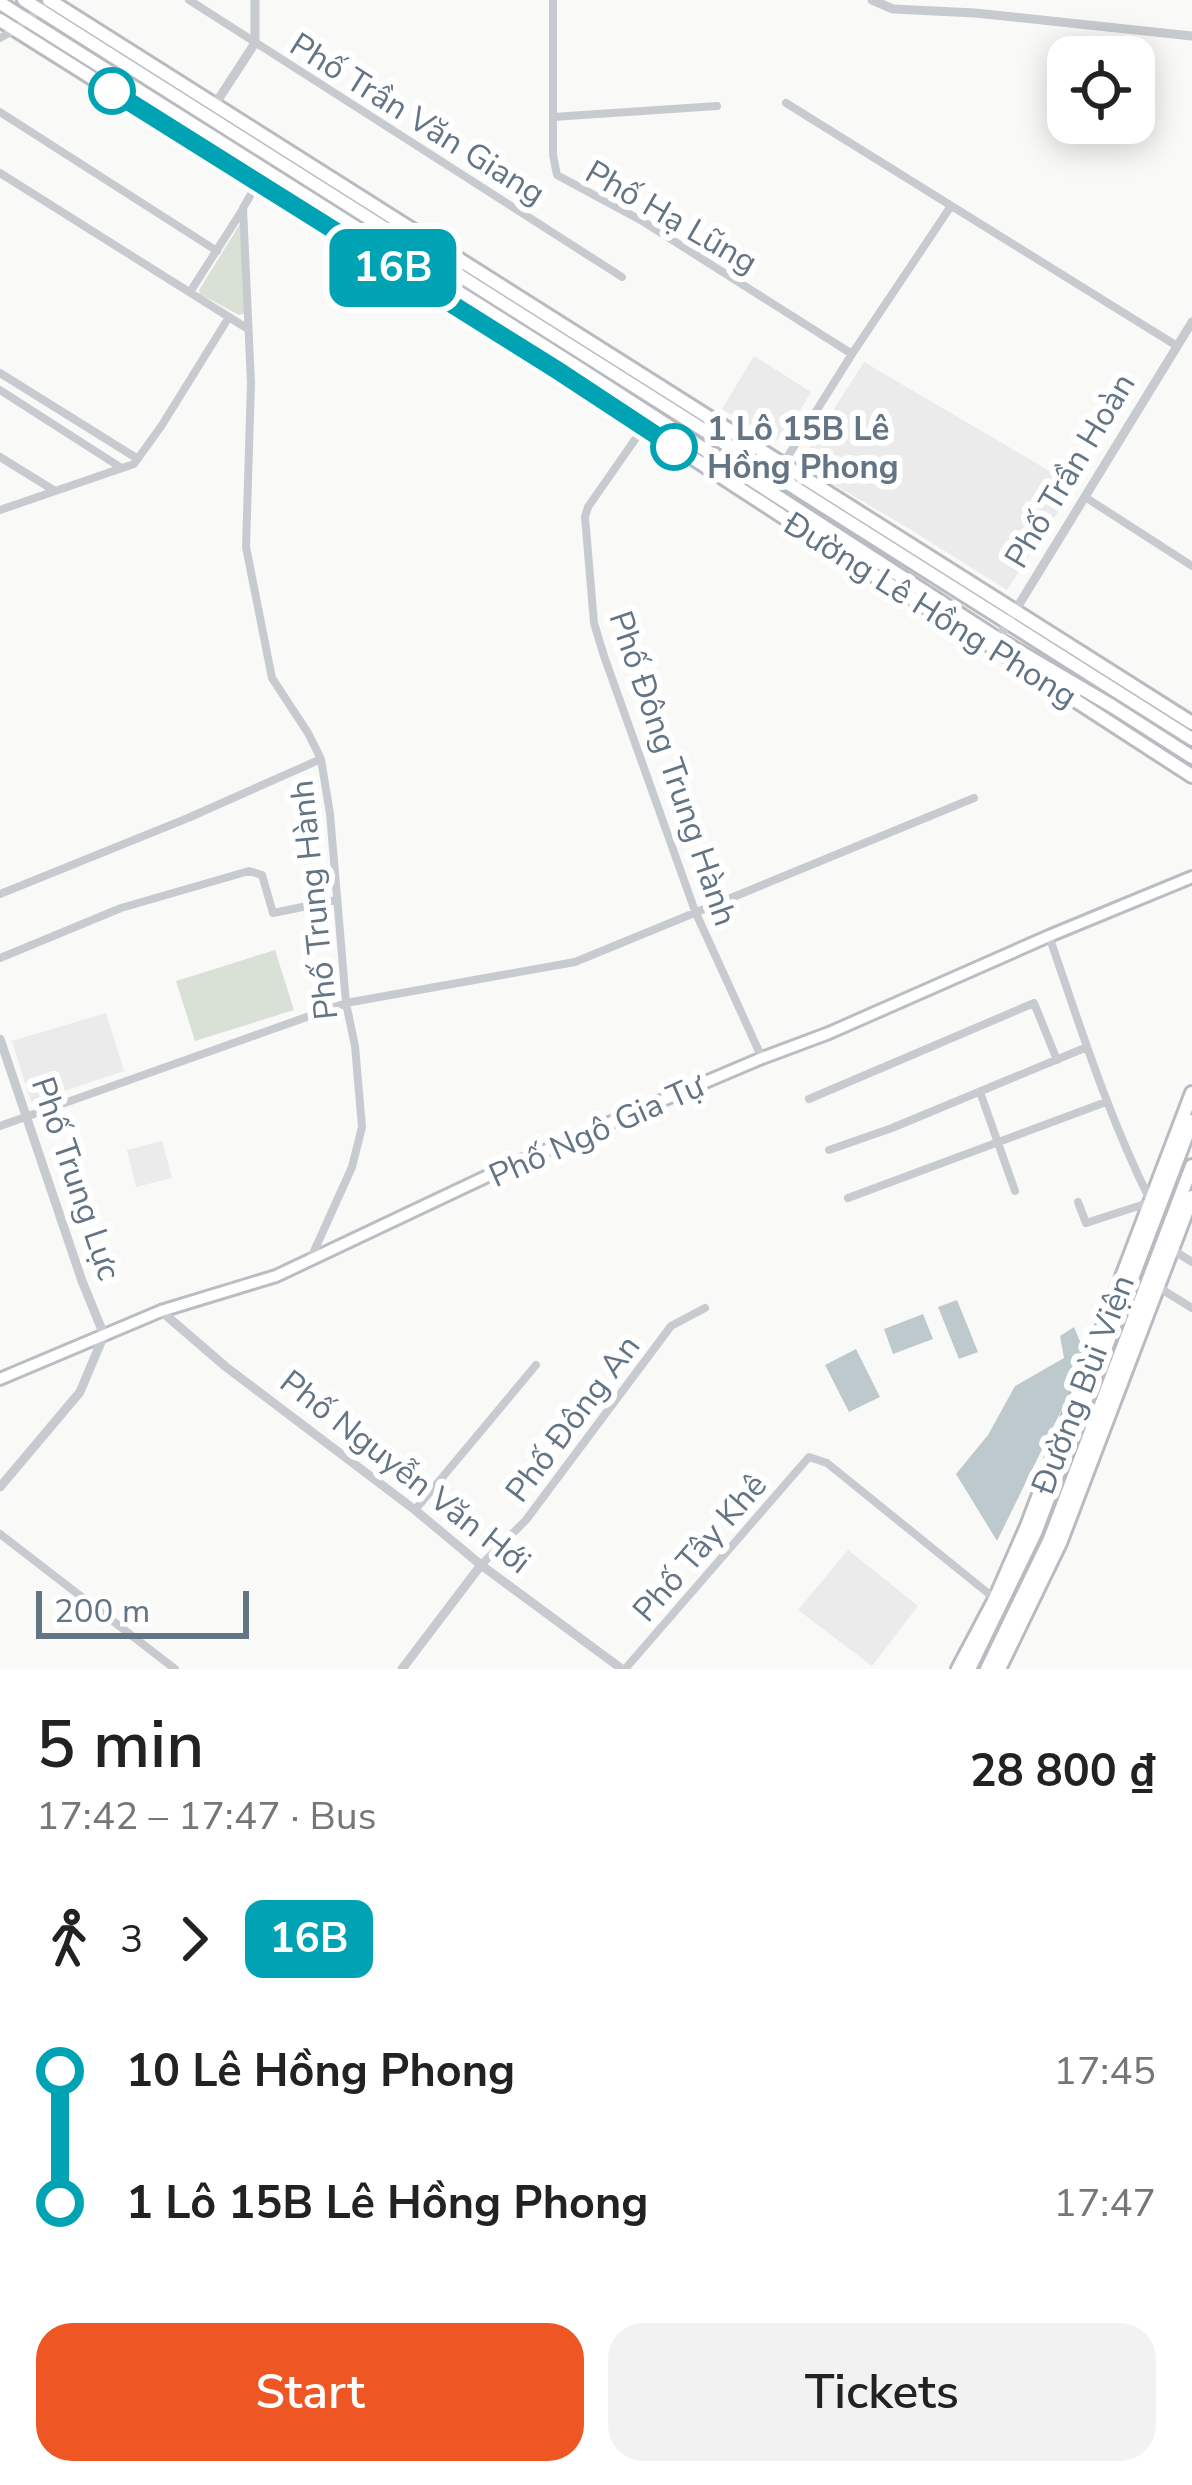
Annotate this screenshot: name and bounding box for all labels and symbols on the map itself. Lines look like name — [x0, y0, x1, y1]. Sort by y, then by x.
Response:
street label: Phố Trần Văn Giang — [281, 23, 553, 216]
unlabelled marker — [90, 69, 134, 113]
street label: Phố Hạ Lũng — [577, 150, 766, 285]
line badge: 16B — [324, 229, 462, 307]
street label: Phố Trần Hoàn — [994, 365, 1146, 577]
place label: 1 Lô 15B Lê Hồng Phong — [707, 407, 899, 490]
marker: 1 Lô 15B Lê Hồng Phong — [652, 425, 696, 469]
street label: Đường Lê Hồng Phong — [774, 501, 1085, 719]
street label: Phố Đông Trung Hành — [598, 605, 748, 932]
street label: Phố Trung Hành — [280, 778, 349, 1022]
street label: Phố Ngô Gia Tự — [482, 1063, 712, 1199]
street label: Phố Trung Lực — [20, 1071, 131, 1286]
street label: Đường Bùi Viện — [1021, 1268, 1146, 1502]
street label: Phố Đông An — [495, 1326, 651, 1512]
street label: Phố Nguyễn Văn Hới — [270, 1360, 540, 1584]
street label: Phố Tây Khê — [623, 1464, 777, 1632]
scale bar — [36, 1585, 249, 1638]

